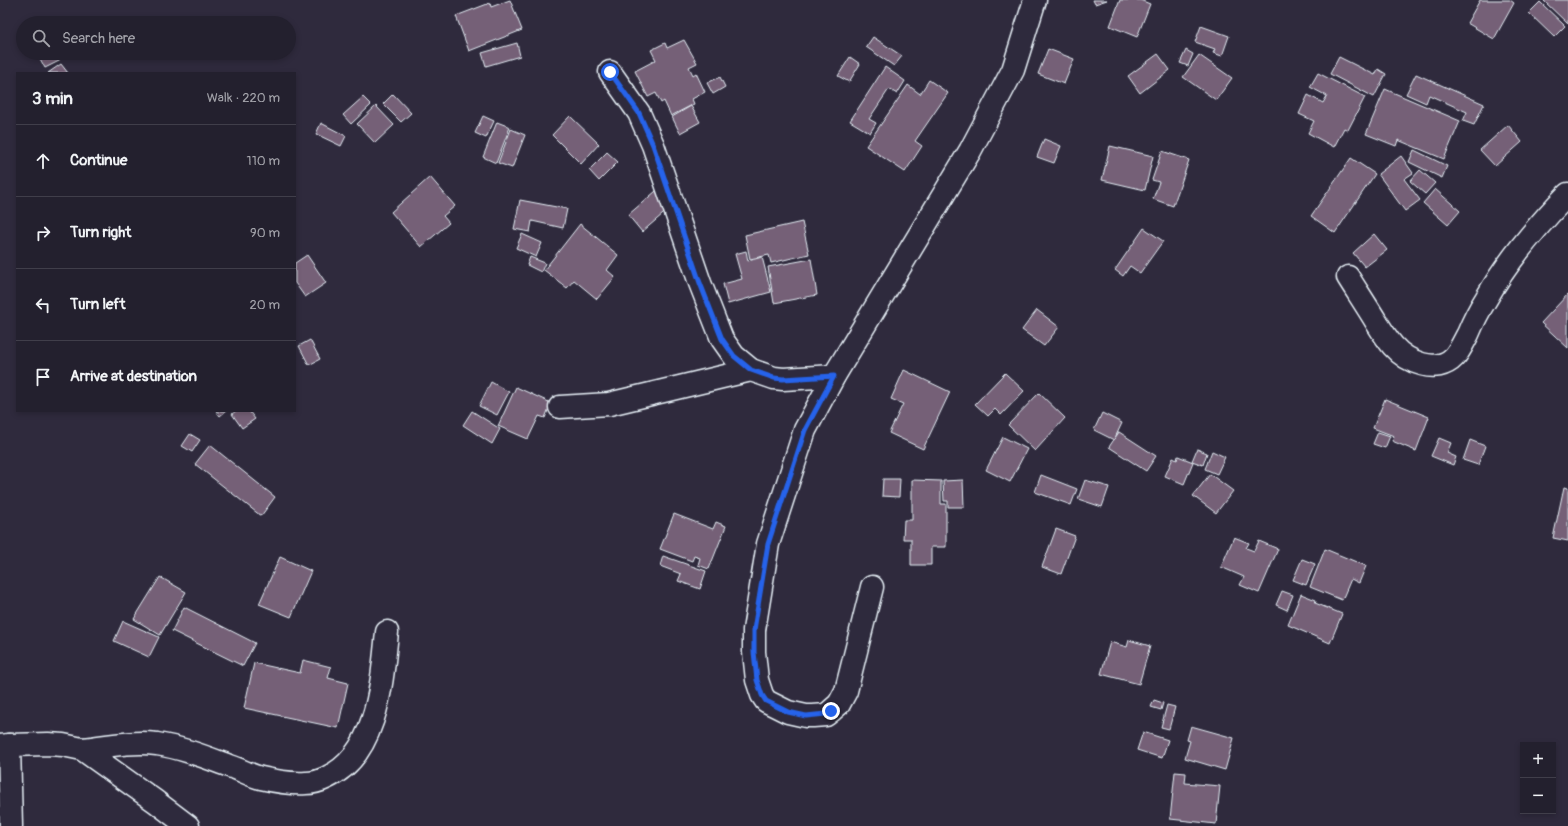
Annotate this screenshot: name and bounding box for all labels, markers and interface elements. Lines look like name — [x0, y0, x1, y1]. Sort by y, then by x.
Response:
search box — [16, 16, 296, 60]
icon: search — [30, 27, 52, 49]
text: Search here — [62, 29, 135, 48]
route start — [601, 63, 619, 81]
text: 3 min — [32, 88, 73, 109]
text: Walk · 220 m — [207, 90, 280, 106]
icon: ahead — [32, 150, 54, 172]
text: Continue — [70, 151, 128, 170]
text: 110 m — [247, 153, 280, 169]
icon: right — [32, 222, 54, 244]
text: Turn right — [70, 223, 131, 242]
text: 90 m — [250, 225, 280, 241]
icon: left — [32, 294, 54, 316]
text: Turn left — [70, 295, 126, 314]
text: 20 m — [249, 297, 280, 313]
icon: arrive — [32, 366, 54, 388]
text: Arrive at destination — [70, 367, 197, 386]
route end — [822, 702, 840, 720]
map controls — [1520, 742, 1556, 814]
button: + — [1520, 742, 1556, 778]
button: − — [1520, 778, 1556, 814]

